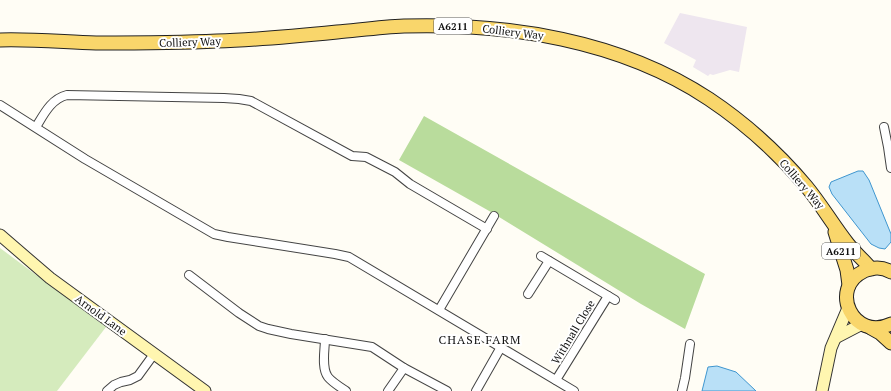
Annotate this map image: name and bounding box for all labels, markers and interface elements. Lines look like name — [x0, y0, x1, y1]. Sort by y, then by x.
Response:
road number: A6211 — [434, 18, 472, 34]
street label: Colliery Way — [482, 21, 545, 43]
street label: Colliery Way — [159, 34, 222, 50]
street label: Colliery Way — [776, 156, 828, 212]
road number: A6211 — [822, 243, 860, 259]
street label: Arnold Lane — [73, 292, 130, 339]
street label: Withnall Close — [548, 297, 598, 367]
district label: CHASE FARM — [439, 332, 521, 347]

